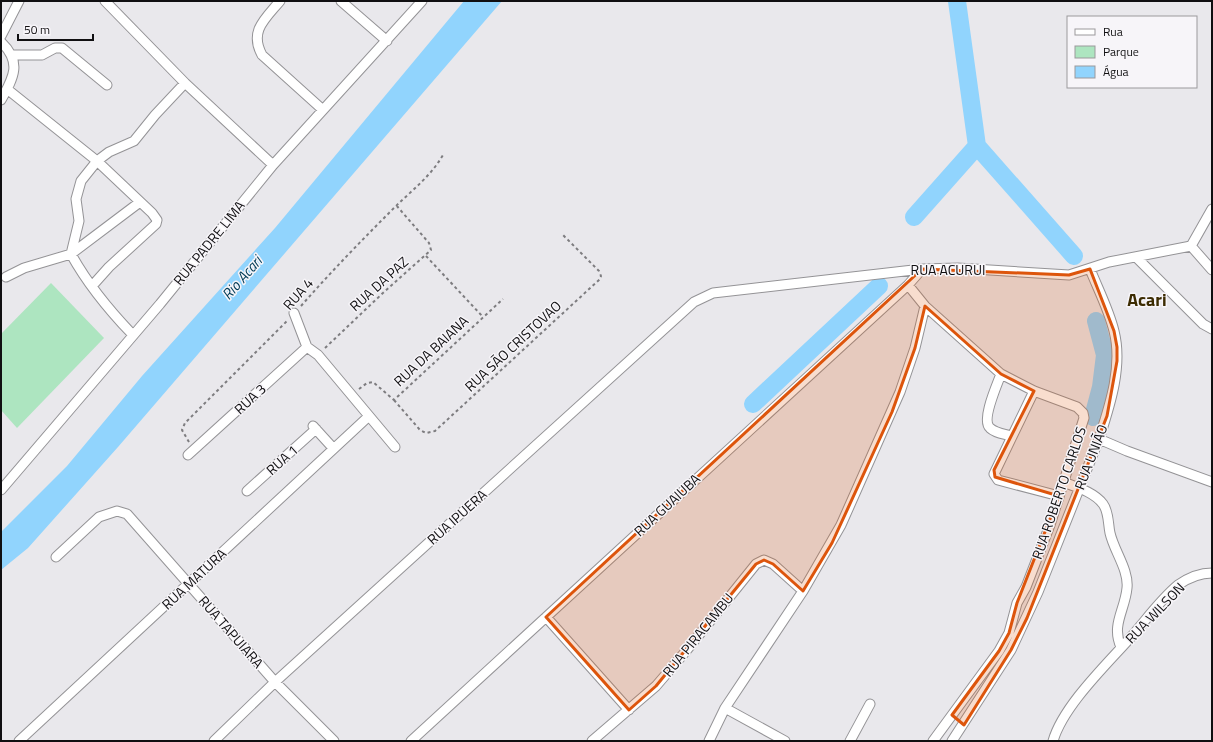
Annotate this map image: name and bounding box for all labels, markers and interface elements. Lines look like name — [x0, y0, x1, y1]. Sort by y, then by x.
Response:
scale bar — [18, 16, 93, 42]
legend — [1067, 16, 1197, 88]
text: 50 m — [24, 20, 50, 39]
text: Rua — [1103, 22, 1123, 41]
text: Parque — [1103, 42, 1139, 61]
text: Água — [1103, 62, 1129, 81]
street label: RUA PADRE LIMA — [168, 195, 250, 290]
water label: Rio Acari — [216, 249, 269, 305]
street label: RUA DA PAZ — [345, 251, 413, 316]
street label: RUA ACURUI — [911, 259, 985, 280]
street label: RUA 4 — [278, 273, 318, 314]
district label: Acari — [1127, 286, 1167, 313]
street label: RUA SĀO CRISTOVAO — [460, 295, 566, 396]
street label: RUA DA BAIANA — [389, 310, 473, 391]
street label: RUA 3 — [229, 378, 270, 419]
street label: RUA UNIÃO — [1068, 421, 1113, 492]
street label: RUA ROBERTO CARLOS — [1026, 424, 1091, 562]
street label: RUA 1 — [261, 440, 302, 480]
street label: RUA GUAIUBA — [629, 468, 705, 541]
street label: RUA IPUERA — [422, 484, 492, 549]
street label: RUA MATURA — [157, 543, 231, 614]
street label: RUA WILSON — [1120, 577, 1189, 648]
street label: RUA PIRACAMBU — [657, 588, 738, 681]
street label: RUA TAPUIARA — [194, 591, 269, 673]

